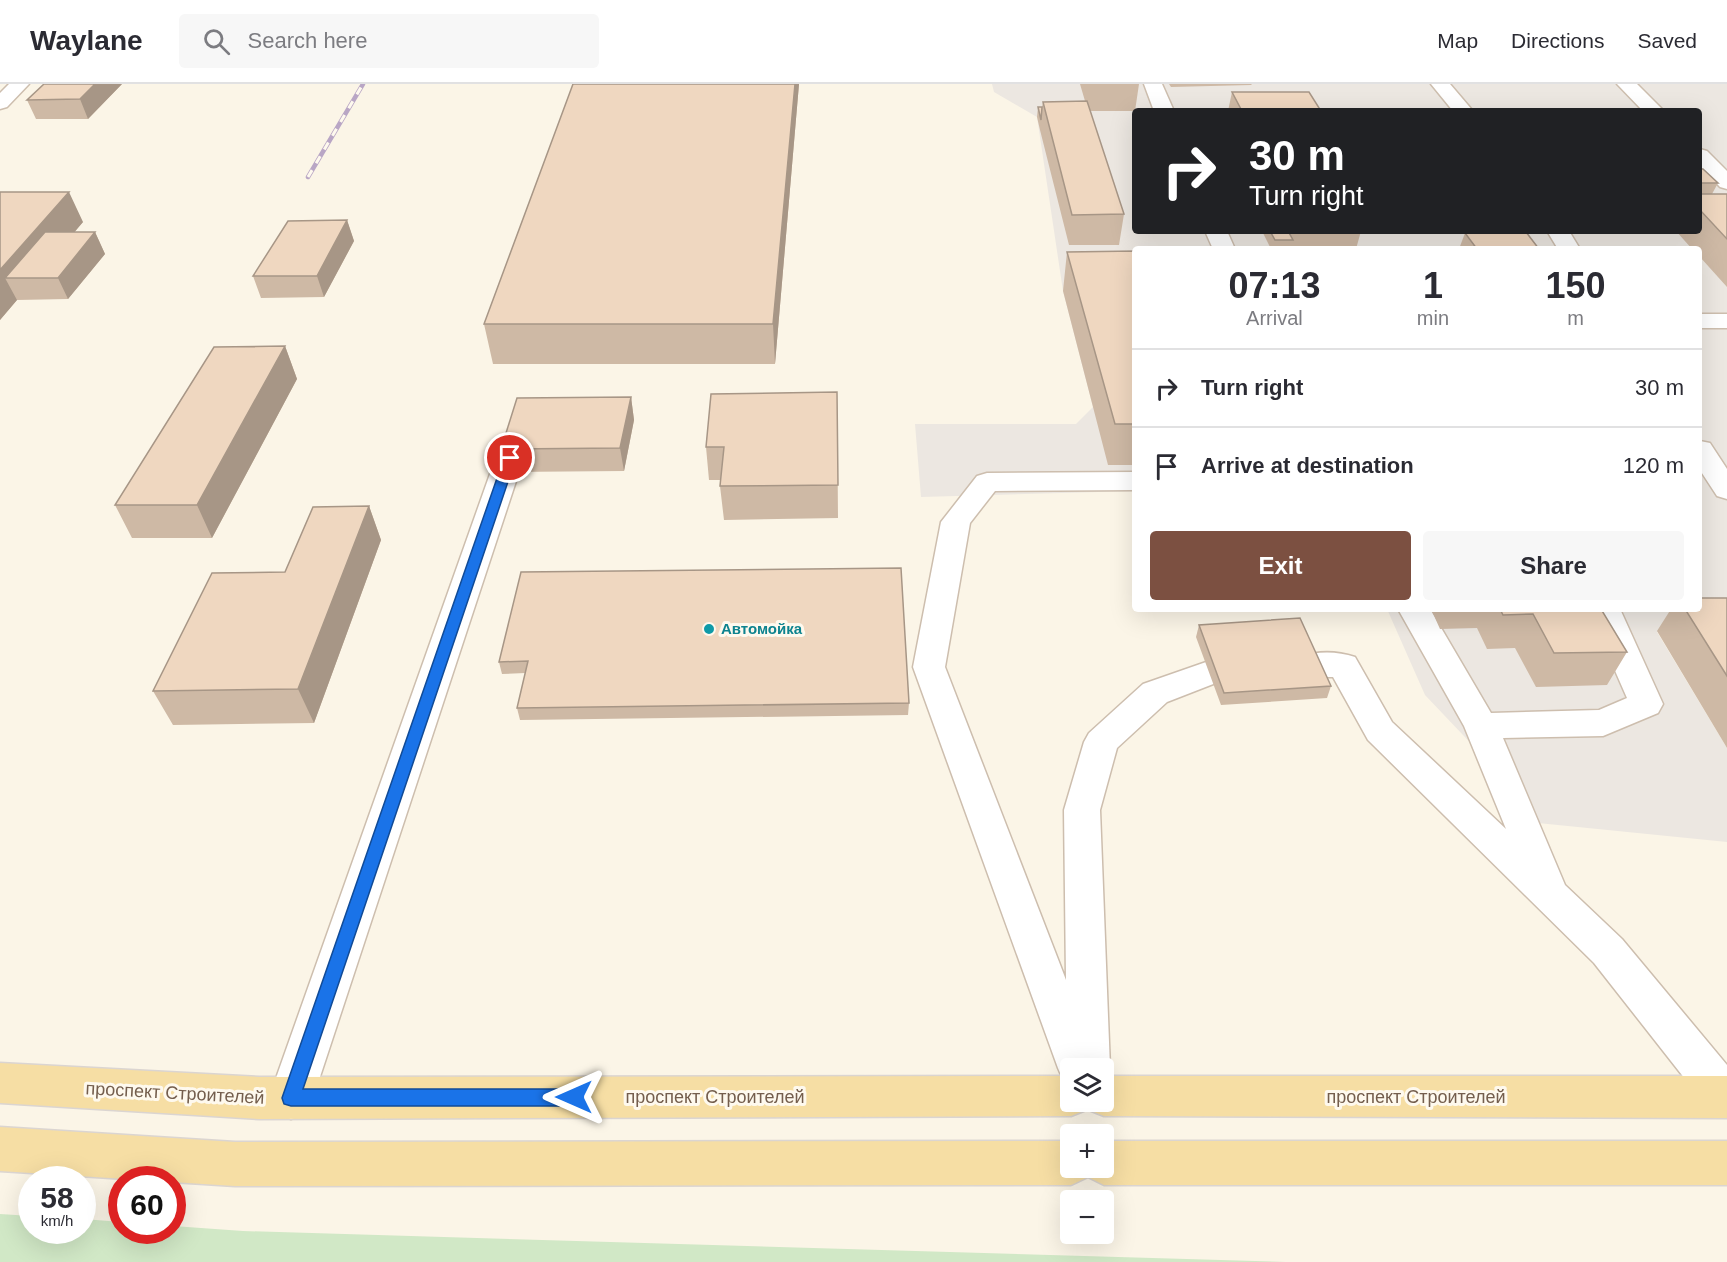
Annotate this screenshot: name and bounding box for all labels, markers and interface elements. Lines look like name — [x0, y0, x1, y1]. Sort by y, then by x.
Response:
search box — [179, 14, 599, 68]
text: Waylane — [30, 25, 143, 56]
icon: search — [200, 25, 233, 58]
text: Search here — [248, 28, 367, 53]
text: Map — [1437, 29, 1478, 52]
text: Directions — [1511, 29, 1604, 52]
text: Saved — [1637, 29, 1697, 52]
icon: right — [1150, 132, 1228, 210]
text: 30 m — [1249, 132, 1345, 179]
text: Turn right — [1249, 181, 1364, 211]
text: 07:13 — [1228, 265, 1320, 306]
text: 1 — [1423, 265, 1443, 306]
text: 150 — [1545, 265, 1606, 306]
text: Arrival — [1246, 307, 1303, 329]
text: min — [1417, 307, 1449, 329]
text: m — [1567, 307, 1584, 329]
icon: right — [1150, 372, 1183, 405]
text: Turn right — [1201, 375, 1303, 400]
text: 30 m — [1635, 375, 1684, 400]
pin — [484, 432, 535, 483]
icon: arrive — [493, 441, 526, 474]
icon: arrive — [1150, 450, 1183, 483]
text: Arrive at destination — [1201, 453, 1414, 478]
text: 120 m — [1623, 453, 1684, 478]
button: Exit — [1150, 531, 1411, 600]
button: Share — [1423, 531, 1684, 600]
place label: Автомойка — [721, 620, 803, 637]
marker: Автомойка — [702, 622, 716, 636]
map controls — [1060, 1058, 1114, 1244]
button: layers — [1060, 1058, 1114, 1112]
position arrow — [542, 1065, 606, 1129]
street label: проспект Строителей — [85, 1078, 265, 1108]
street label: проспект Строителей — [625, 1087, 805, 1107]
street label: проспект Строителей — [1326, 1087, 1506, 1107]
button: + — [1060, 1124, 1114, 1178]
speed limit sign: 60 — [108, 1166, 186, 1244]
text: 58 — [40, 1181, 74, 1214]
button: − — [1060, 1190, 1114, 1244]
text: km/h — [41, 1212, 73, 1229]

